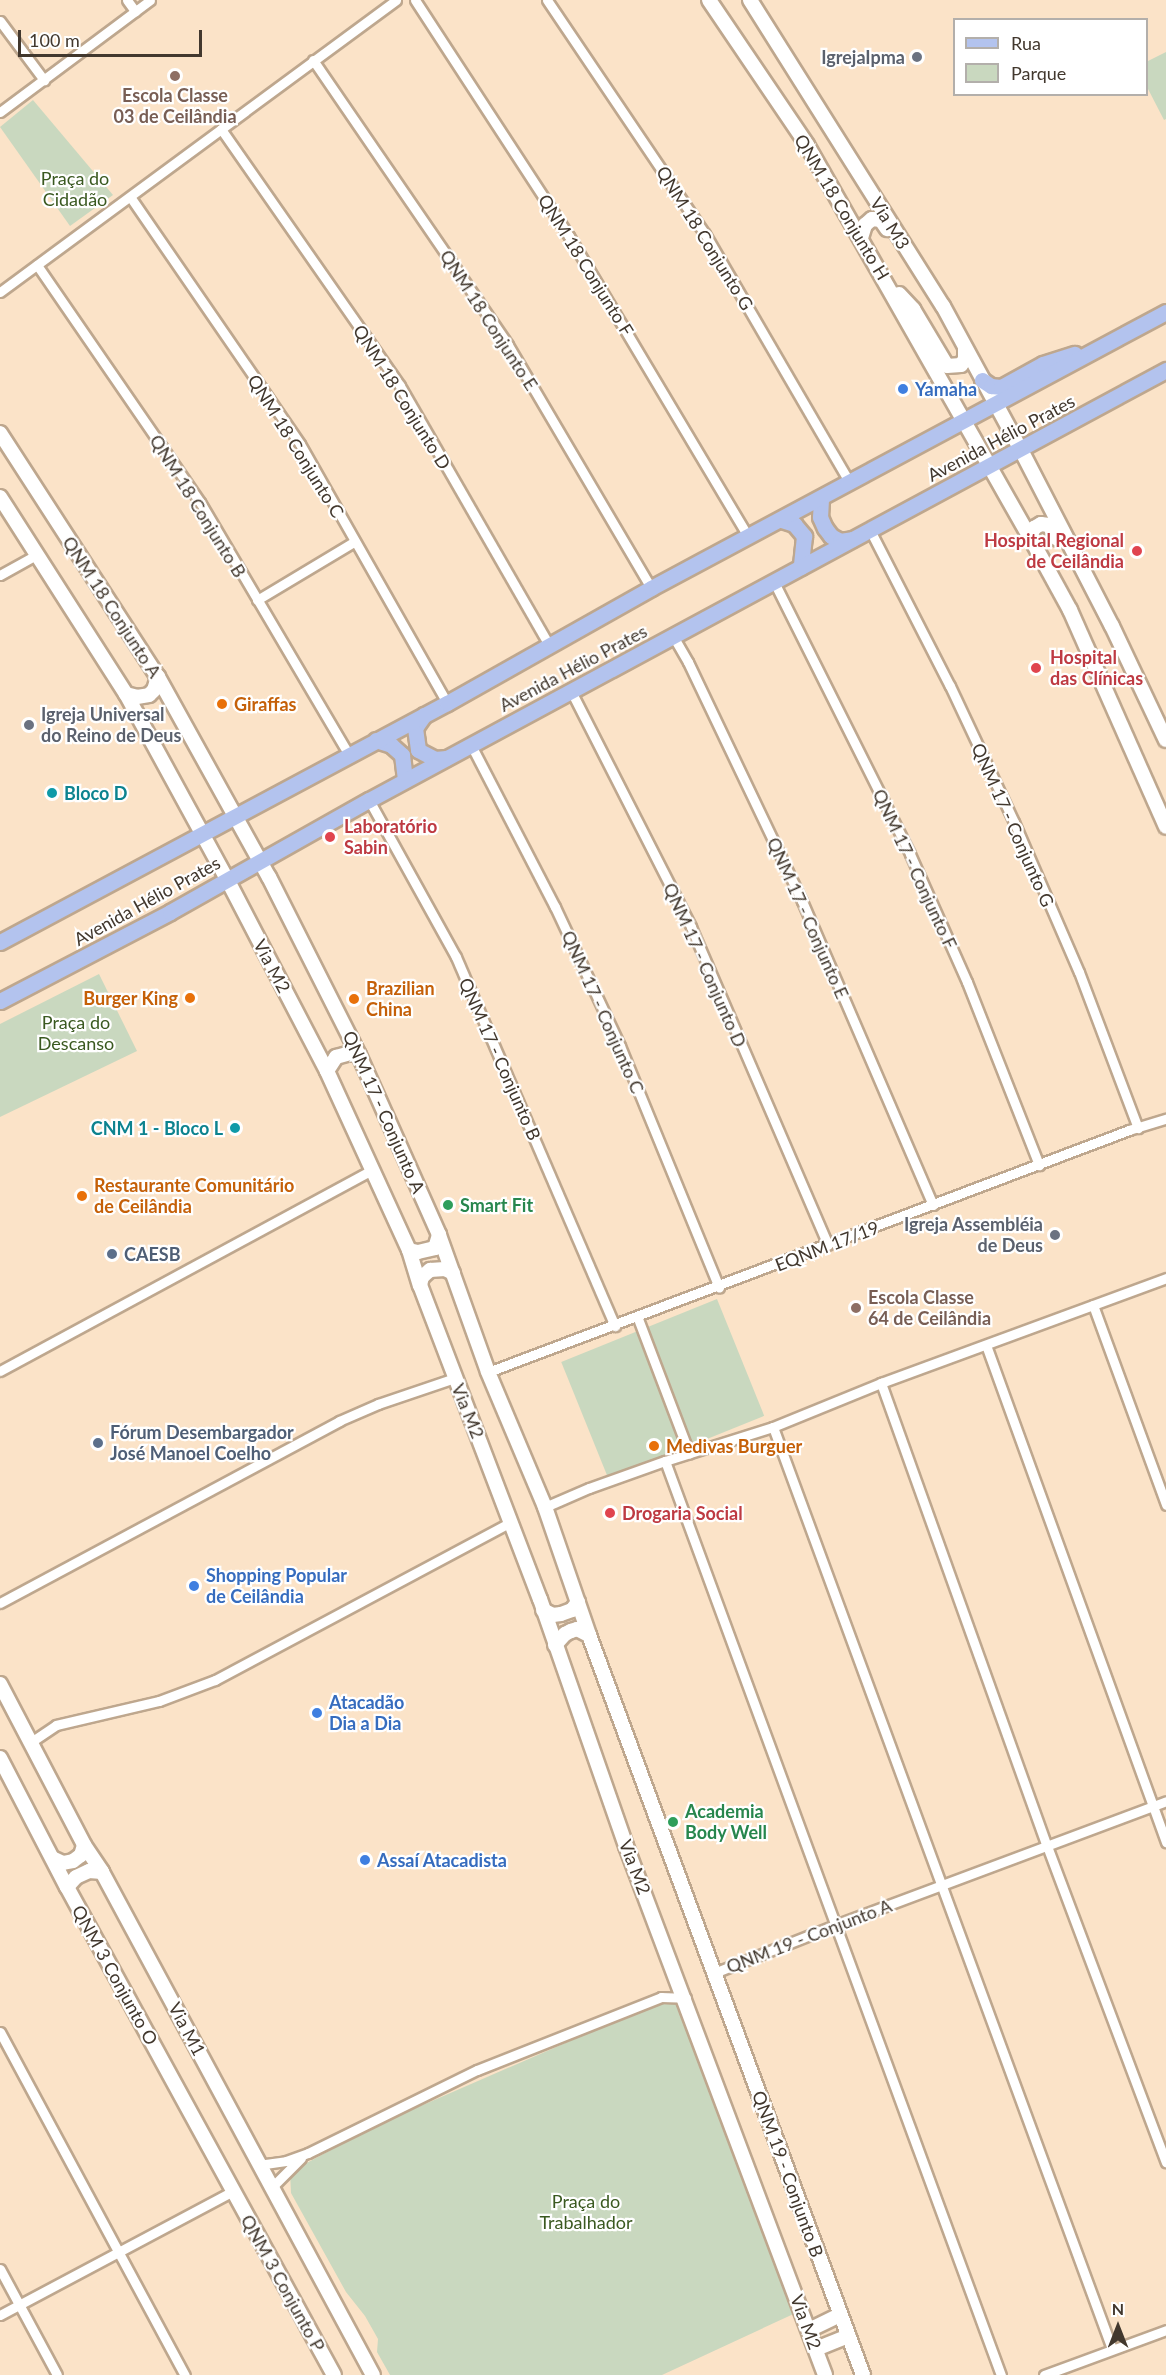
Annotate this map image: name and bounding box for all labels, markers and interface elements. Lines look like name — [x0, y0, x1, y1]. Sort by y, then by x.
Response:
scale bar — [21, 18, 206, 56]
legend — [953, 18, 1148, 96]
text: 100 m — [29, 29, 80, 51]
text: Rua — [1011, 32, 1041, 54]
place label: IgrejaIpma — [821, 46, 905, 68]
marker: IgrejaIpma — [910, 50, 924, 64]
text: Parque — [1011, 62, 1066, 84]
marker: Escola Classe 03 de Ceilândia — [168, 69, 182, 83]
place label: Escola Classe 03 de Ceilândia — [113, 85, 237, 128]
street label: QNM 18 Conjunto H — [790, 130, 894, 284]
street label: QNM 18 Conjunto G — [652, 162, 758, 314]
park label: Praça do Cidadão — [41, 168, 109, 210]
street label: QNM 18 Conjunto F — [534, 190, 638, 340]
street label: Via M3 — [866, 193, 914, 253]
street label: QNM 18 Conjunto E — [436, 246, 542, 394]
street label: QNM 18 Conjunto D — [349, 321, 455, 473]
street label: QNM 18 Conjunto C — [243, 370, 349, 522]
place label: Yamaha — [915, 378, 977, 400]
marker: Yamaha — [896, 382, 910, 396]
street label: Avenida Hélio Prates — [924, 390, 1078, 486]
street label: QNM 18 Conjunto B — [145, 431, 251, 581]
place label: Hospital Regional de Ceilândia — [984, 530, 1124, 572]
street label: QNM 18 Conjunto A — [58, 532, 166, 682]
marker: Hospital Regional de Ceilândia — [1128, 542, 1146, 560]
street label: Avenida Hélio Prates — [496, 620, 650, 716]
place label: Hospital das Clínicas — [1050, 647, 1143, 690]
marker: Hospital das Clínicas — [1027, 659, 1045, 677]
place label: Giraffas — [234, 693, 296, 715]
marker: Giraffas — [215, 697, 229, 711]
place label: Igreja Universal do Reino de Deus — [41, 704, 181, 746]
marker: Igreja Universal do Reino de Deus — [22, 718, 36, 732]
street label: QNM 17 - Conjunto G — [967, 740, 1059, 910]
place label: Bloco D — [64, 782, 127, 804]
marker: Bloco D — [45, 786, 59, 800]
street label: QNM 17 - Conjunto F — [868, 786, 962, 952]
place label: Laboratório Sabin — [344, 816, 437, 858]
marker: Laboratório Sabin — [321, 828, 339, 846]
street label: QNM 17 - Conjunto E — [763, 834, 853, 1002]
street label: Avenida Hélio Prates — [70, 852, 224, 950]
street label: QNM 17 - Conjunto D — [659, 880, 751, 1050]
street label: QNM 17 - Conjunto C — [557, 927, 649, 1097]
street label: Via M2 — [249, 936, 295, 996]
street label: QNM 17 - Conjunto B — [454, 974, 546, 1144]
place label: Brazilian China — [366, 978, 435, 1020]
place label: Burger King — [83, 987, 178, 1009]
marker: Burger King — [183, 991, 197, 1005]
marker: Brazilian China — [347, 992, 361, 1006]
park label: Praça do Descanso — [38, 1012, 114, 1054]
street label: QNM 17 - Conjunto A — [338, 1027, 430, 1197]
place label: CNM 1 - Bloco L — [91, 1117, 223, 1139]
marker: CNM 1 - Bloco L — [228, 1121, 242, 1135]
place label: Restaurante Comunitário de Ceilândia — [94, 1175, 294, 1218]
marker: Restaurante Comunitário de Ceilândia — [75, 1189, 89, 1203]
place label: Smart Fit — [460, 1194, 533, 1216]
marker: Smart Fit — [441, 1198, 455, 1212]
place label: Igreja Assembléia de Deus — [903, 1214, 1043, 1256]
street label: EQNM 17/19 — [772, 1216, 882, 1276]
marker: Igreja Assembléia de Deus — [1048, 1228, 1062, 1242]
place label: CAESB — [124, 1243, 180, 1265]
marker: CAESB — [105, 1247, 119, 1261]
place label: Escola Classe 64 de Ceilândia — [868, 1287, 991, 1330]
marker: Escola Classe 64 de Ceilândia — [849, 1301, 863, 1315]
street label: Via M2 — [447, 1380, 489, 1442]
place label: Fórum Desembargador José Manoel Coelho — [110, 1422, 294, 1464]
place label: Medivas Burguer — [666, 1435, 802, 1457]
marker: Fórum Desembargador José Manoel Coelho — [91, 1436, 105, 1450]
marker: Medivas Burguer — [647, 1439, 661, 1453]
place label: Drogaria Social — [622, 1502, 743, 1524]
marker: Drogaria Social — [603, 1506, 617, 1520]
place label: Shopping Popular de Ceilândia — [206, 1565, 347, 1608]
marker: Shopping Popular de Ceilândia — [187, 1579, 201, 1593]
place label: Atacadão Dia a Dia — [329, 1692, 404, 1734]
marker: Atacadão Dia a Dia — [310, 1706, 324, 1720]
place label: Academia Body Well — [685, 1801, 768, 1844]
marker: Academia Body Well — [666, 1815, 680, 1829]
street label: Via M2 — [615, 1836, 655, 1898]
place label: Assaí Atacadista — [377, 1849, 508, 1871]
marker: Assaí Atacadista — [358, 1853, 372, 1867]
street label: QNM 19 - Conjunto A — [723, 1894, 895, 1978]
street label: QNM 3 Conjunto O — [68, 1901, 162, 2049]
street label: Via M1 — [164, 1999, 210, 2059]
street label: QNM 19 - Conjunto B — [748, 2088, 828, 2260]
park label: Praça do Trabalhador — [539, 2191, 633, 2234]
street label: QNM 3 Conjunto P — [236, 2211, 330, 2355]
street label: Via M2 — [786, 2291, 826, 2353]
north arrow — [1088, 2297, 1148, 2357]
text: N — [1112, 2299, 1124, 2318]

